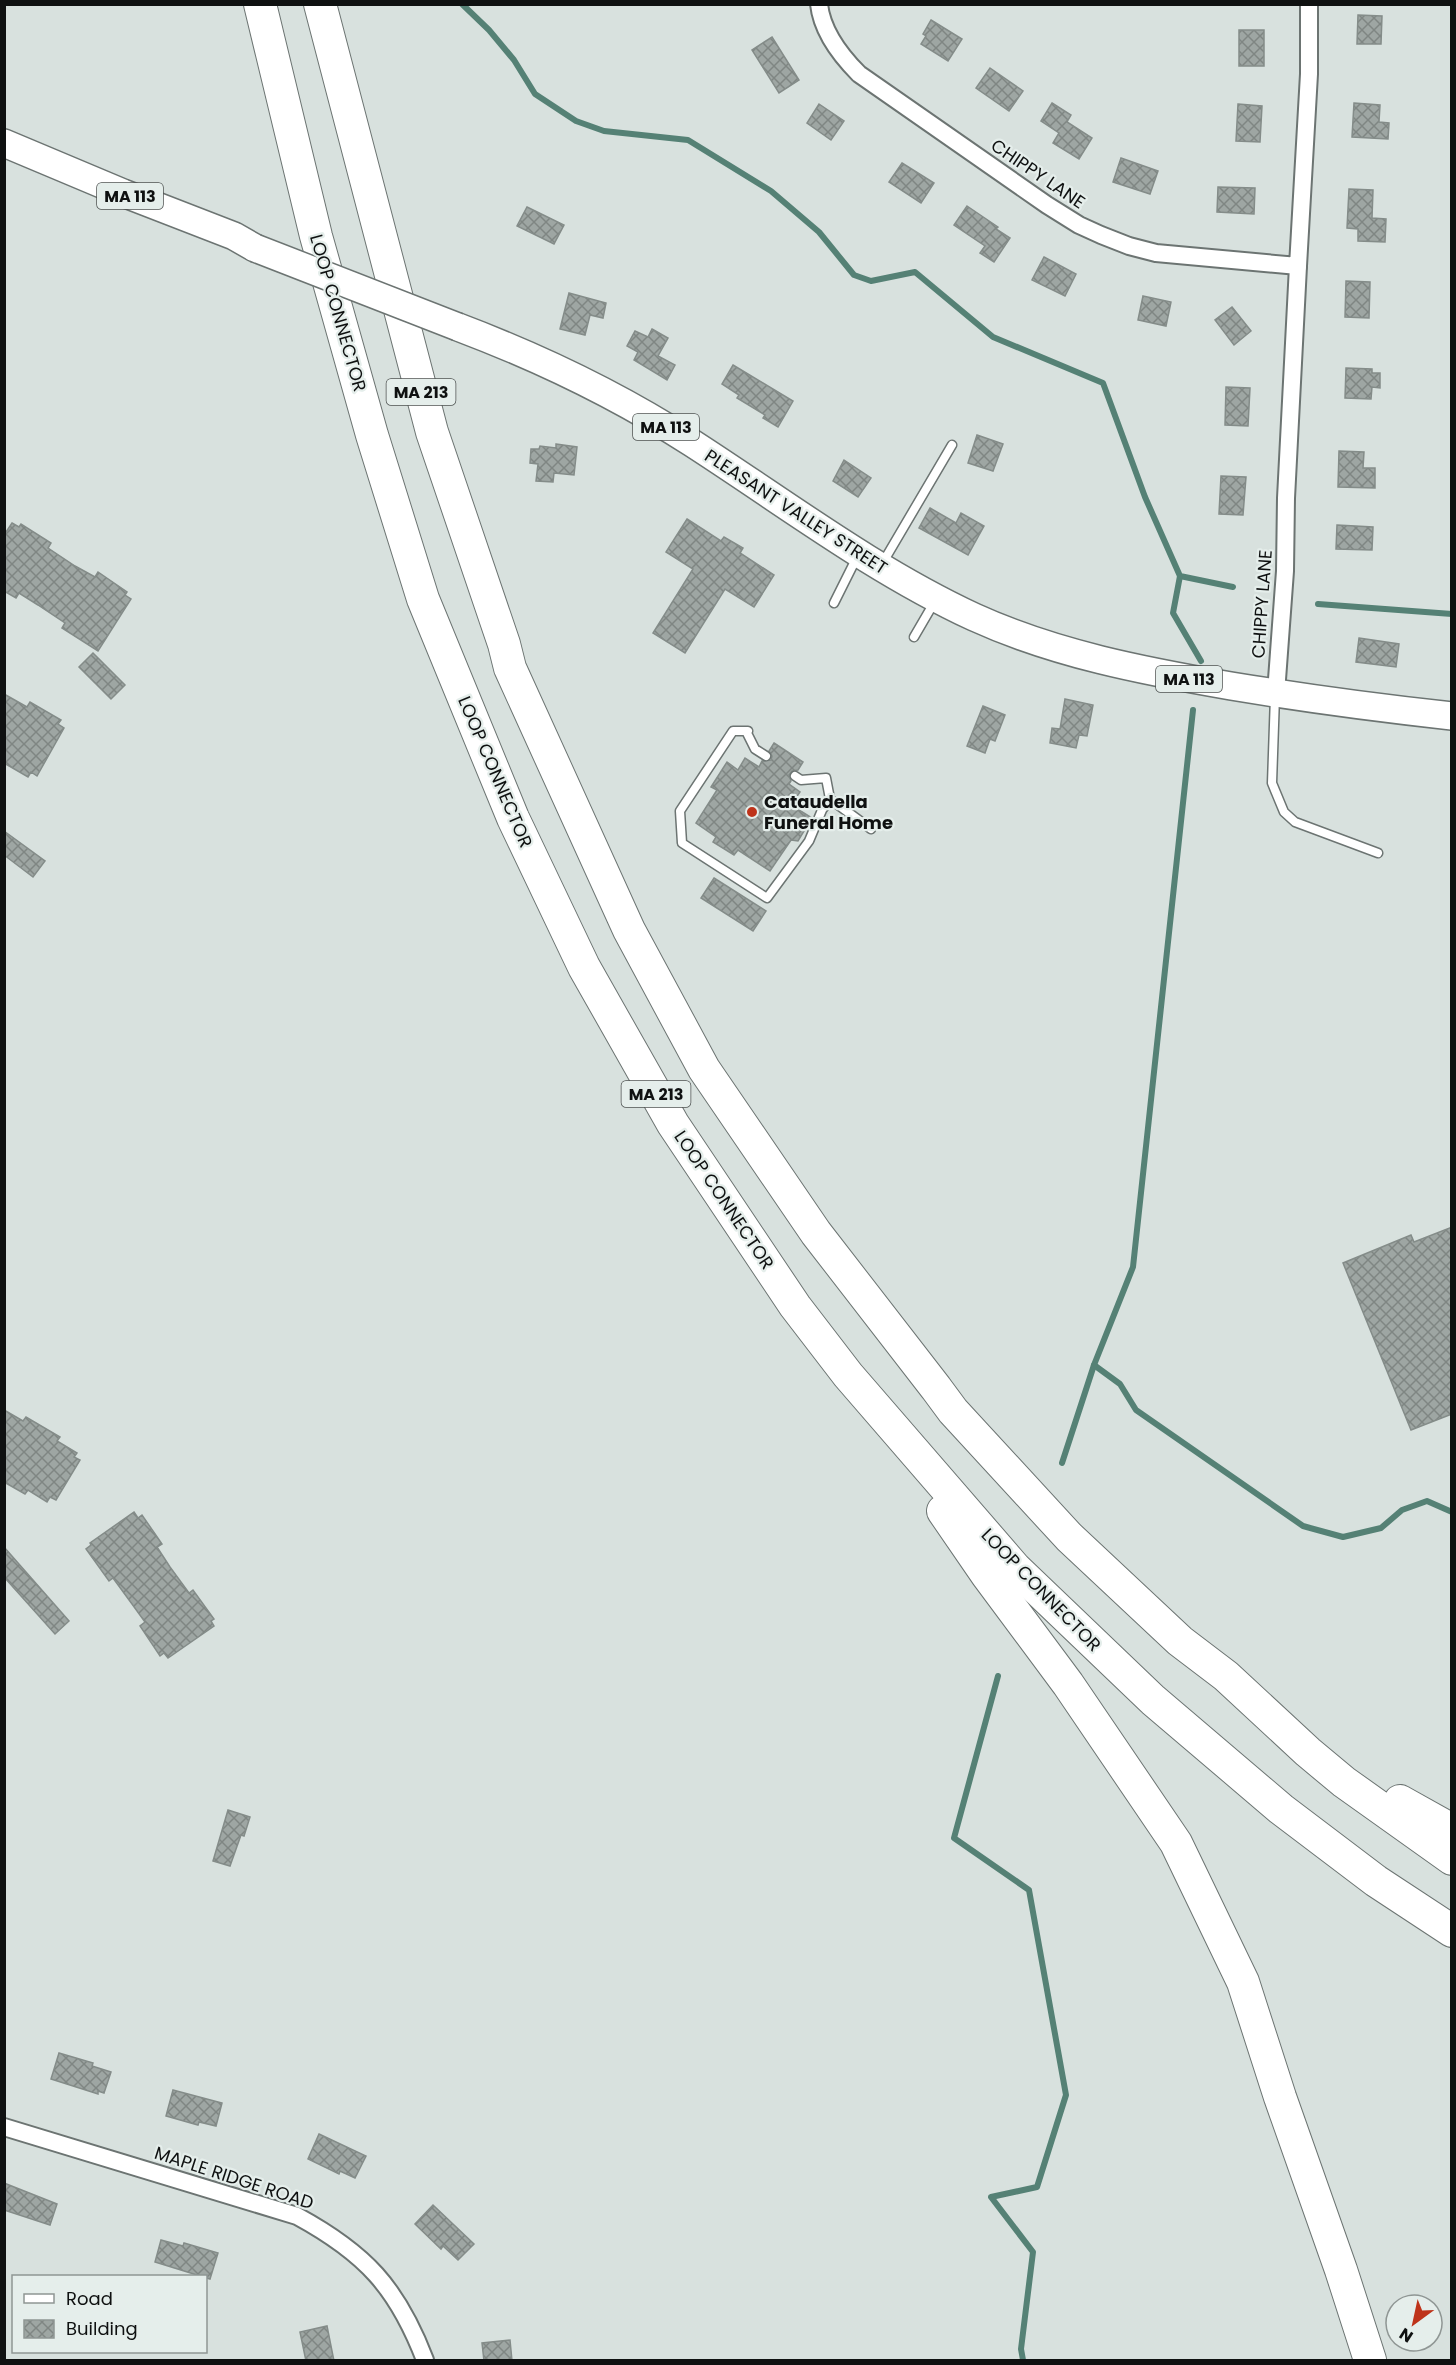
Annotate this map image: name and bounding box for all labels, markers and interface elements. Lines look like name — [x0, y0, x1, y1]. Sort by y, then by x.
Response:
street label: CHIPPY LANE — [986, 133, 1090, 214]
road number: MA 113 — [97, 183, 163, 209]
street label: LOOP CONNECTOR — [304, 231, 373, 394]
road number: MA 213 — [386, 379, 456, 405]
road number: MA 113 — [633, 414, 699, 440]
street label: PLEASANT VALLEY STREET — [700, 443, 893, 580]
street label: CHIPPY LANE — [1245, 549, 1278, 659]
road number: MA 113 — [1156, 666, 1222, 692]
street label: LOOP CONNECTOR — [452, 692, 539, 852]
place label: Cataudella Funeral Home — [764, 789, 893, 835]
marker: Cataudella Funeral Home — [745, 805, 759, 819]
road number: MA 213 — [622, 1081, 690, 1107]
street label: LOOP CONNECTOR — [669, 1125, 780, 1274]
street label: LOOP CONNECTOR — [976, 1522, 1107, 1657]
street label: MAPLE RIDGE ROAD — [151, 2140, 317, 2215]
legend — [12, 2275, 207, 2353]
text: Road — [66, 2286, 113, 2311]
north arrow — [1384, 2293, 1444, 2353]
text: Building — [66, 2316, 138, 2341]
text: N — [1395, 2322, 1417, 2348]

